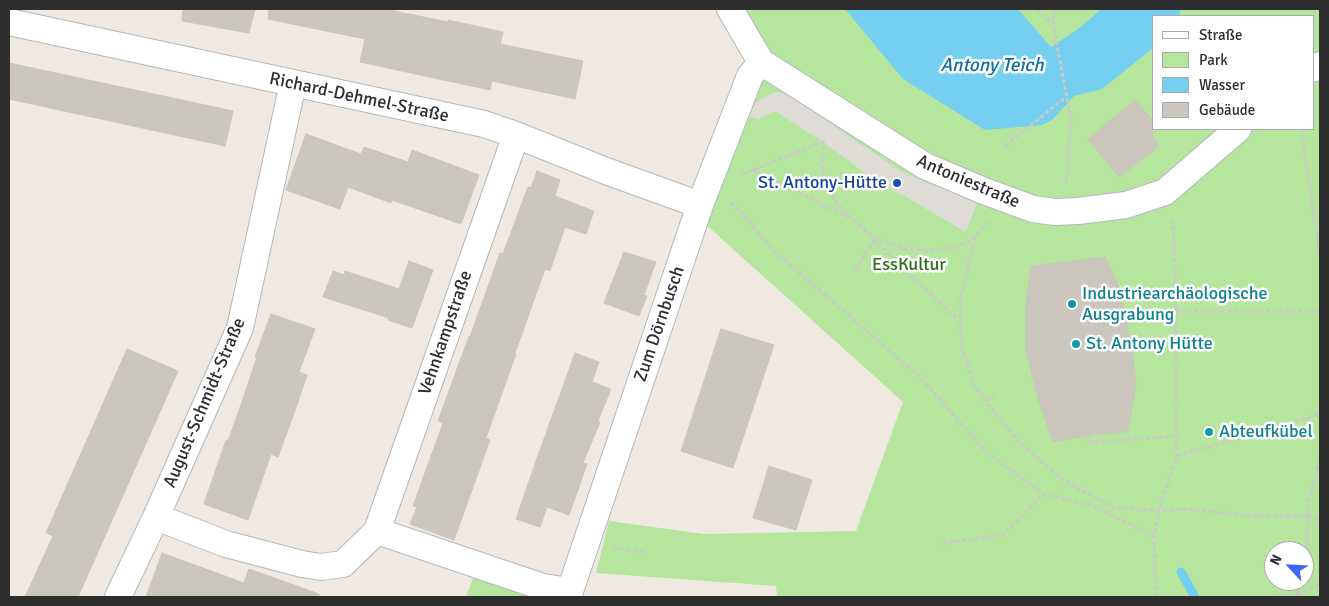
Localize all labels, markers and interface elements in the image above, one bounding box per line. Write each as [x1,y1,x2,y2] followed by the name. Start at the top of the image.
[1152,15,1314,130] legend
[1199,26,1243,44] text: Straße
[1199,51,1228,69] text: Park
[940,55,1044,77] water label: Antony Teich
[267,68,451,128] street label: Richard-Dehmel-Straße
[1199,76,1245,94] text: Wasser
[1199,101,1255,119] text: Gebäude
[913,151,1023,213] street label: Antoniestraße
[758,172,887,194] place label: St. Antony-Hütte
[891,177,903,189] marker: St. Antony-Hütte
[872,254,946,276] park label: EssKultur
[630,263,690,385] street label: Zum Dörnbusch
[415,268,477,398] street label: Vehnkampstraße
[1082,283,1268,326] place label: Industriearchäologische Ausgrabung
[1066,298,1078,310] marker: Industriearchäologische Ausgrabung
[159,315,251,491] street label: August-Schmidt-Straße
[1086,333,1213,355] place label: St. Antony Hütte
[1070,338,1082,350] marker: St. Antony Hütte
[1219,421,1313,443] place label: Abteufkübel
[1203,426,1215,438] marker: Abteufkübel
[1264,541,1314,591] north arrow
[1266,552,1286,568] text: N

